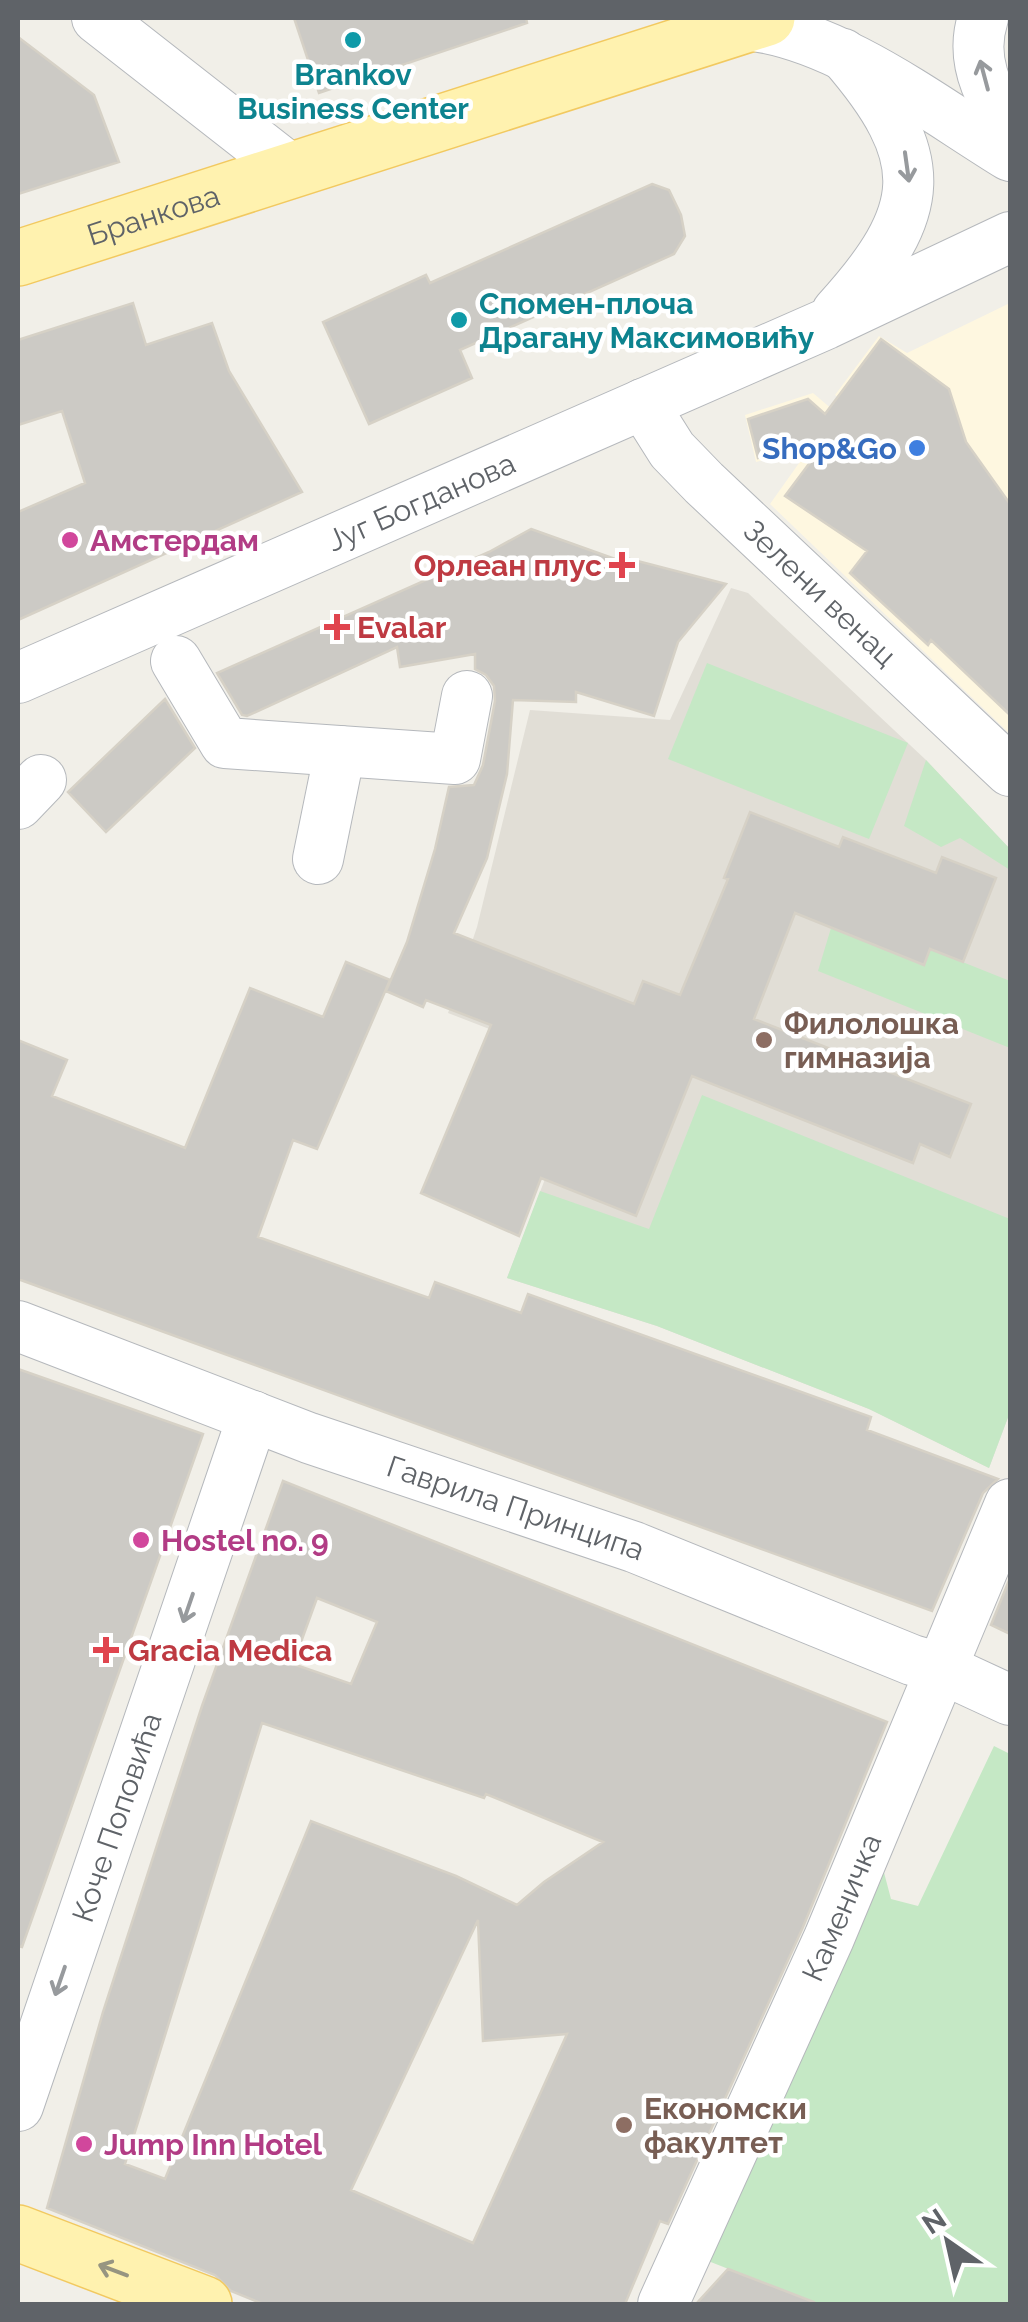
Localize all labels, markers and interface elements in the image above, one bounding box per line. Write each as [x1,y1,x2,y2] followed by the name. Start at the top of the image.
[342,29,364,51] marker: Brankov Business Center
[237,57,469,126] place label: Brankov Business Center
[973,59,992,91] one-way arrow
[898,150,917,183] one-way arrow
[83,177,224,252] street label: Бранкова
[479,286,815,355] place label: Спомен-плоча Драгану Максимовићу
[448,309,470,331] marker: Спомен-плоча Драгану Максимовићу
[762,431,897,466] place label: Shop&Go
[906,437,928,459] marker: Shop&Go
[322,445,520,558] street label: Југ Богданова
[737,512,904,673] street label: Зелени венац
[90,523,259,558] place label: Амстердам
[59,529,81,551] marker: Амстердам
[414,548,602,583] place label: Орлеан плус
[611,554,633,576] marker: Орлеан плус
[357,610,447,645] place label: Evalar
[326,616,348,638] marker: Evalar
[784,1006,959,1075] place label: Филолошка гимназија
[753,1029,775,1051] marker: Филолошка гимназија
[383,1448,650,1567] street label: Гаврила Принципа
[161,1523,329,1558] place label: Hostel no. 9
[130,1529,152,1551] marker: Hostel no. 9
[178,1591,196,1622] one-way arrow
[128,1633,332,1668] place label: Gracia Medica
[93,1637,119,1663] marker: Gracia Medica
[65,1708,168,1926] street label: Коче Поповића
[794,1828,888,1986] street label: Каменичка
[50,1965,68,1996] one-way arrow
[644,2091,807,2160] place label: Економски факултет
[613,2114,635,2136] marker: Економски факултет
[104,2127,323,2162] place label: Jump Inn Hotel
[73,2133,95,2155] marker: Jump Inn Hotel
[898,2192,998,2292] north arrow
[916,2202,952,2241] text: N
[98,2260,129,2278] one-way arrow

